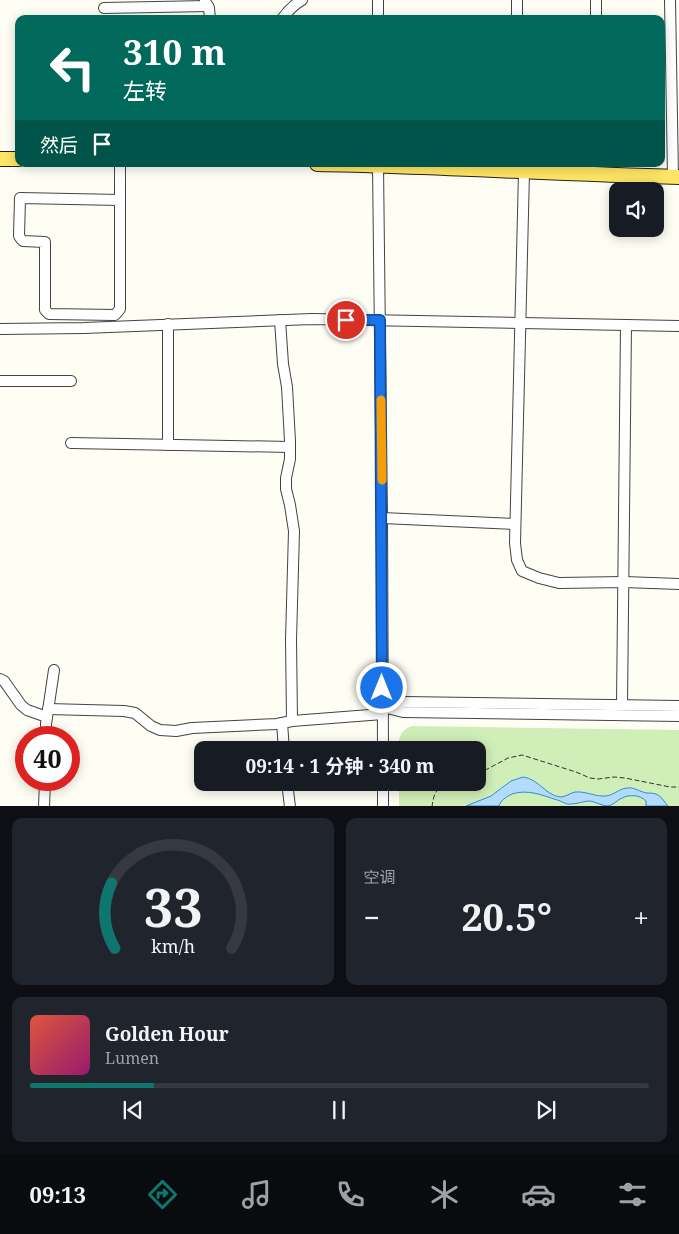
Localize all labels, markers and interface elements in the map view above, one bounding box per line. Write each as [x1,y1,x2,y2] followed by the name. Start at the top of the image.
[123,28,226,75] text: 310 m
[40,35,105,100] icon: left
[123,75,167,105] text: 左转
[88,130,116,158] icon: arrive
[40,132,78,158] text: 然后
[609,182,664,237] map controls
[609,182,664,237] button: sound
[325,299,367,341] pin
[332,306,360,334] icon: arrive
[355,661,407,713] position arrow
[15,726,80,791] speed limit sign: 40
[245,753,435,779] text: 09:14 · 1 分钟 · 340 m
[364,866,396,888] text: 空调
[143,871,202,942] text: 33
[461,890,552,942] text: 20.5°
[364,898,380,936] text: −
[633,898,649,936] text: +
[151,934,195,958] text: km/h
[105,1021,229,1047] text: Golden Hour
[105,1047,159,1069] text: Lumen
[119,1096,147,1124] icon: previous
[325,1096,353,1124] icon: pause
[532,1096,560,1124] icon: next
[145,1177,180,1212] icon: directions
[239,1177,274,1212] icon: music
[333,1177,368,1212] icon: phone
[427,1177,462,1212] icon: climate
[521,1177,556,1212] icon: car
[615,1177,650,1212] icon: filters
[29,1179,86,1209] text: 09:13

